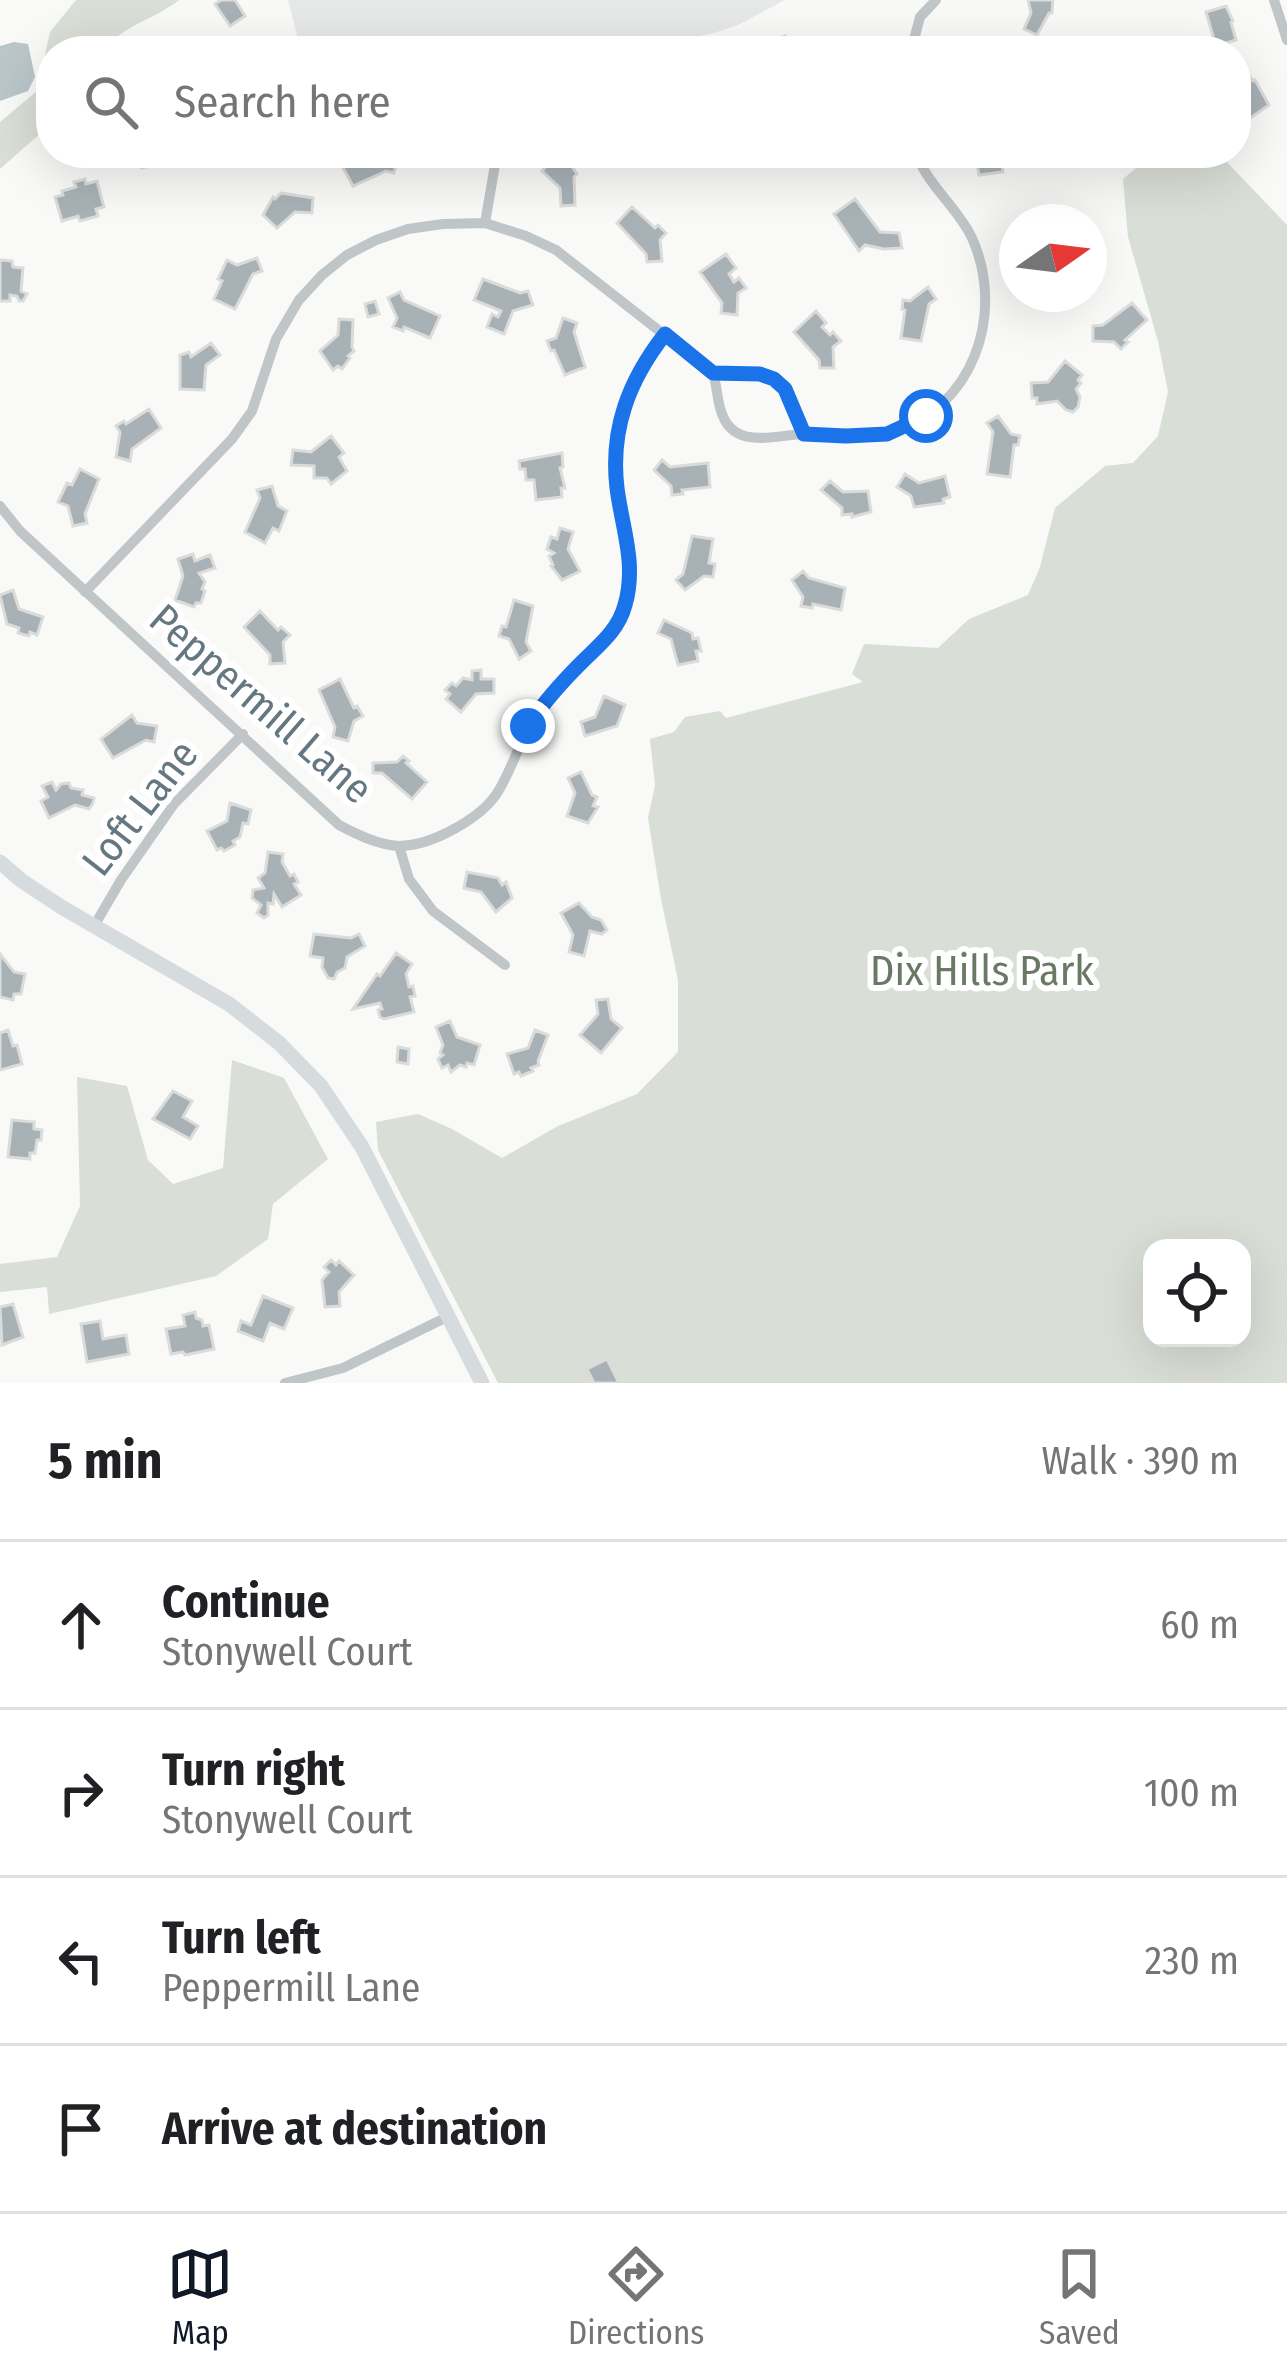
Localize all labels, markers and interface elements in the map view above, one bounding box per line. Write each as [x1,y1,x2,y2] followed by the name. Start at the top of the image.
[36,36,1251,168] search box
[78,69,144,135] icon: search
[174,75,391,129] text: Search here
[999,204,1107,312] north arrow
[899,389,953,443] route start
[140,594,382,814] street label: Peppermill Lane
[501,699,555,753] route end
[72,730,208,886] street label: Loft Lane
[870,946,1094,996] park label: Dix Hills Park
[1143,1239,1251,1347] map controls
[1143,1239,1251,1347] button: locate
[48,1430,163,1492] text: 5 min
[1042,1438,1239,1484] text: Walk · 390 m
[162,1575,330,1629] text: Continue
[48,1592,114,1658] icon: ahead
[1160,1602,1239,1648] text: 60 m
[162,1629,413,1675] text: Stonywell Court
[162,1743,345,1797] text: Turn right
[48,1760,114,1826] icon: right
[1144,1770,1239,1816] text: 100 m
[162,1797,413,1843] text: Stonywell Court
[162,1911,321,1965] text: Turn left
[48,1928,114,1994] icon: left
[1145,1938,1239,1984] text: 230 m
[162,1965,420,2011] text: Peppermill Lane
[48,2096,114,2162] icon: arrive
[162,2102,547,2156] text: Arrive at destination
[167,2241,233,2353] tab: Map
[568,2241,704,2353] tab: Directions
[1039,2241,1120,2353] tab: Saved

